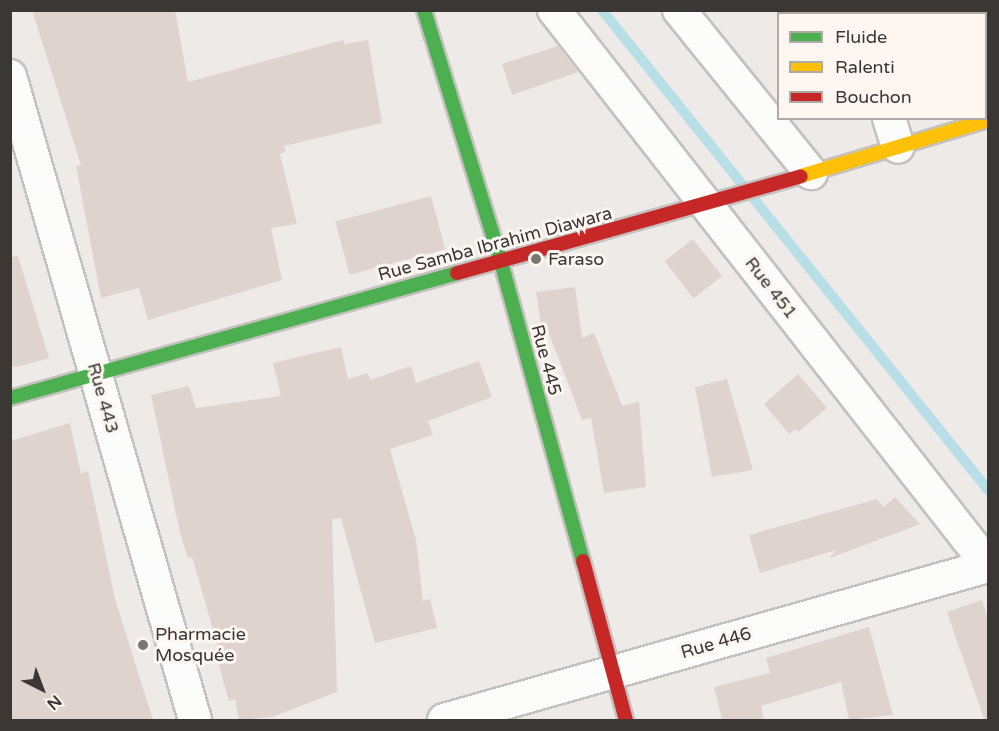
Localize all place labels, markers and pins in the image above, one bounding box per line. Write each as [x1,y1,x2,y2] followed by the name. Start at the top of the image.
[548,248,604,270] place label: Faraso
[529,252,543,266] marker: Faraso
[155,624,246,666] place label: Pharmacie Mosquée
[136,638,150,652] marker: Pharmacie Mosquée

